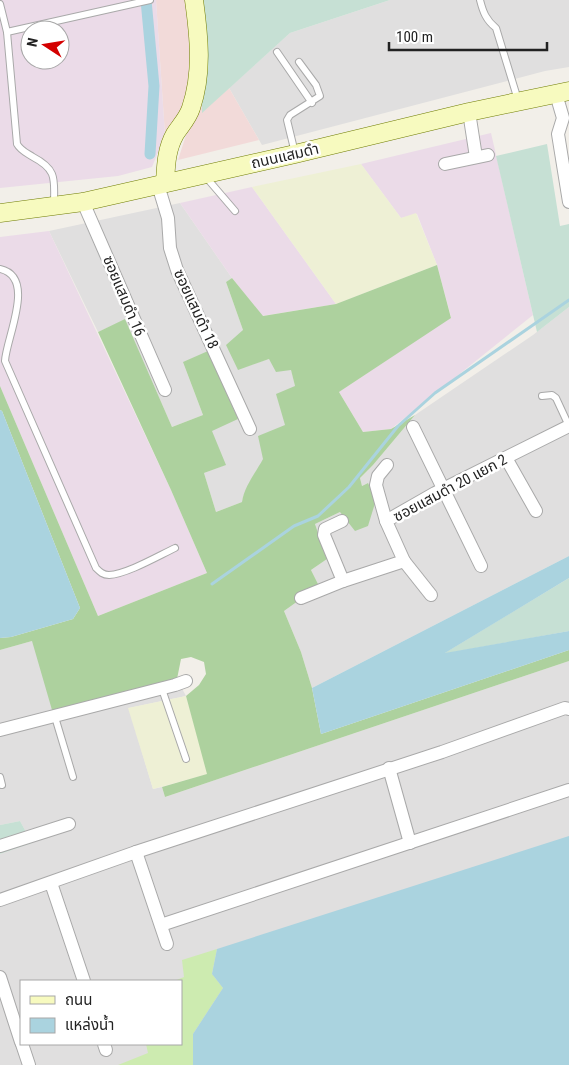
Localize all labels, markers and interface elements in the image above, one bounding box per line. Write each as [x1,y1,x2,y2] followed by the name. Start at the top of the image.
[20,20,70,70] north arrow
[389,20,546,52] scale bar
[396,28,433,46] text: 100 m
[24,36,41,48] text: N
[249,139,321,173] street label: ถนนแสมดำ
[99,253,149,339] street label: ซอยแสมดำ 16
[170,266,222,352] street label: ซอยแสมดำ 18
[390,451,510,525] street label: ซอยแสมดำ 20 แยก 2
[20,980,182,1045] legend
[65,991,92,1009] text: ถนน
[65,1014,114,1034] text: แหล่งน้ำ

